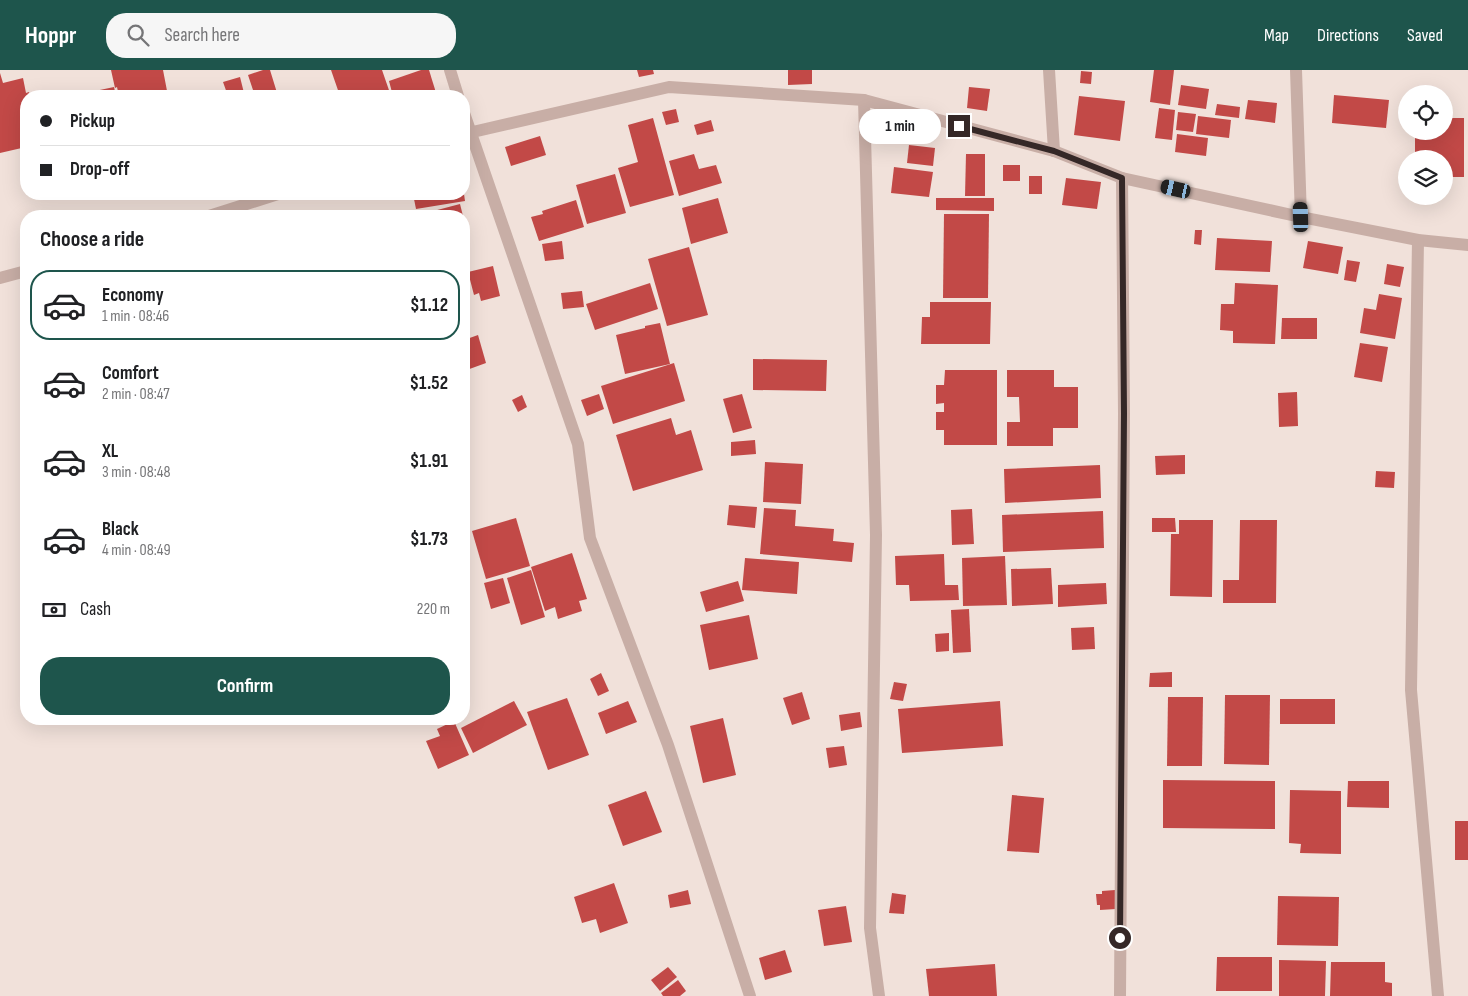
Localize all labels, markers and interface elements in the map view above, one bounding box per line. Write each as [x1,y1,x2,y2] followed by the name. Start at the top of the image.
[106,13,456,58] search box
[25,21,76,50] text: Hoppr
[124,21,152,49] icon: search
[164,24,240,47] text: Search here
[1264,25,1289,46] text: Map
[1317,25,1379,46] text: Directions
[1407,25,1443,46] text: Saved
[1398,85,1453,205] map controls
[1398,85,1453,140] button: locate
[859,108,942,144] callout: 1 min
[70,110,115,133] text: Pickup
[948,115,970,137] route end
[885,117,915,136] text: 1 min
[1398,150,1453,205] button: layers
[70,158,130,181] text: Drop-off
[1159,178,1192,200] car
[1292,202,1309,232] car
[40,226,144,253] text: Choose a ride
[42,283,87,328] icon: car
[102,284,164,307] text: Economy
[410,294,448,317] text: $1.12
[102,307,169,326] text: 1 min · 08:46
[42,361,87,406] icon: car
[102,362,159,385] text: Comfort
[409,372,448,395] text: $1.52
[102,385,170,404] text: 2 min · 08:47
[42,439,87,484] icon: car
[102,440,118,463] text: XL
[410,450,448,473] text: $1.91
[102,463,171,482] text: 3 min · 08:48
[42,517,87,562] icon: car
[102,518,139,541] text: Black
[410,528,448,551] text: $1.73
[102,541,171,560] text: 4 min · 08:49
[40,596,68,624] icon: cash
[80,598,111,621] text: Cash
[417,600,450,619] text: 220 m
[40,657,450,715] button: Confirm
[1109,927,1131,949] route start

